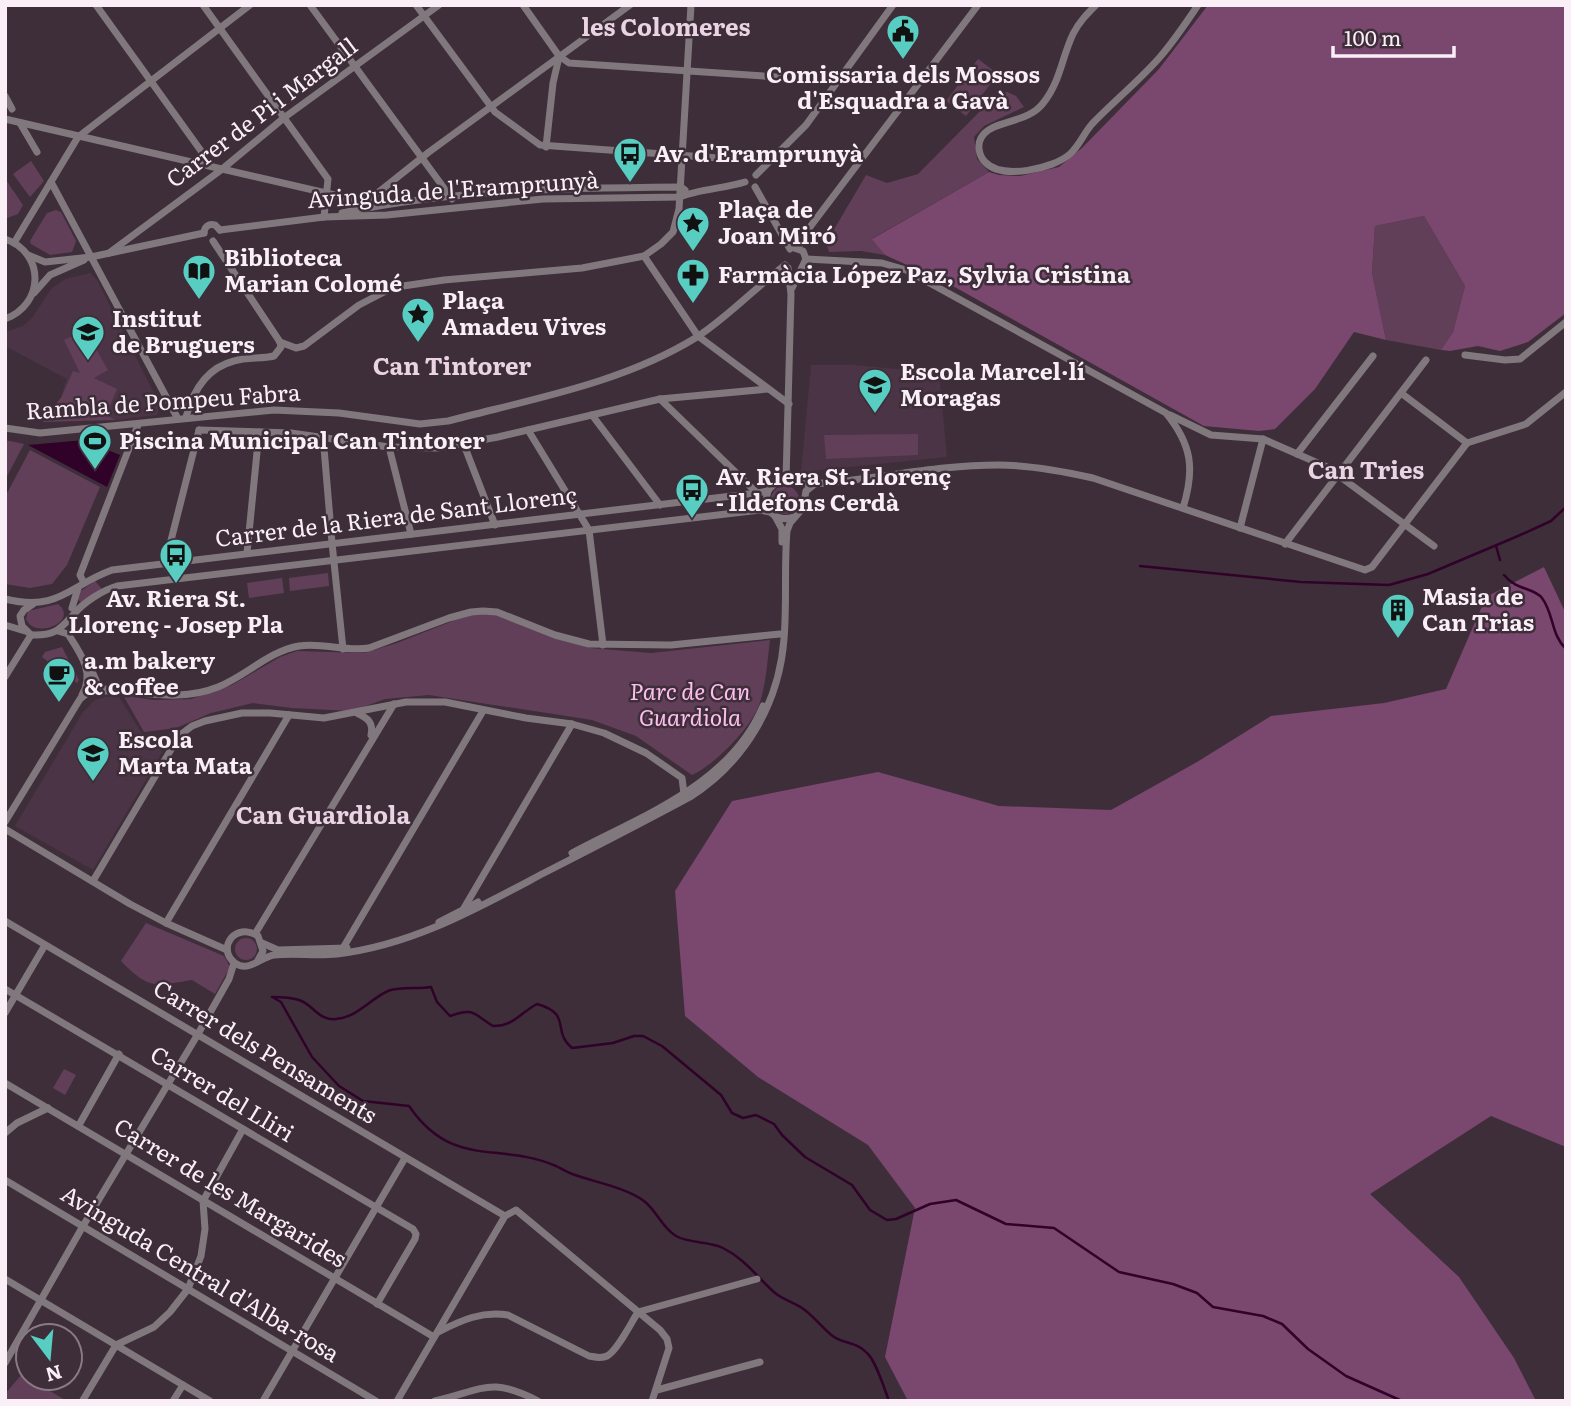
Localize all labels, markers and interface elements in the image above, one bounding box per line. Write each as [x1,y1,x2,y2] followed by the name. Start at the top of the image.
[582,8,750,43] district label: les Colomeres
[884,12,922,61] public building icon: Comissaria dels Mossos d'Esquadra a Gavà
[1333,14,1454,58] scale bar
[1344,21,1401,52] text: 100 m
[158,28,364,195] street label: Carrer de Pi i Margall
[766,56,1040,116] place label: Comissaria dels Mossos d'Esquadra a Gavà
[611,135,649,184] bus stop icon: Av. d'Eramprunyà
[654,135,864,169] place label: Av. d'Eramprunyà
[306,161,600,215] street label: Avinguda de l'Eramprunyà
[718,191,836,251] place label: Plaça de Joan Miró
[674,204,712,253] place icon: Plaça de Joan Miró
[224,239,402,299] place label: Biblioteca Marian Colomé
[180,252,218,301] library icon: Biblioteca Marian Colomé
[674,256,712,305] pharmacy icon: Farmàcia López Paz, Sylvia Cristina
[718,256,1131,290] place label: Farmàcia López Paz, Sylvia Cristina
[442,282,606,342] place label: Plaça Amadeu Vives
[399,295,437,344] place icon: Plaça Amadeu Vives
[112,300,255,360] place label: Institut de Bruguers
[69,313,107,362] school or university icon: Institut de Bruguers
[373,347,531,382] district label: Can Tintorer
[900,353,1085,413] place label: Escola Marcel·lí Moragas
[856,366,894,415] school or university icon: Escola Marcel·lí Moragas
[24,373,302,427] street label: Rambla de Pompeu Fabra
[76,422,114,471] sports icon: Piscina Municipal Can Tintorer
[119,422,485,456] place label: Piscina Municipal Can Tintorer
[1308,451,1424,486] district label: Can Tries
[716,458,951,518] place label: Av. Riera St. Llorenç - Ildefons Cerdà
[673,471,711,520] bus stop icon: Av. Riera St. Llorenç - Ildefons Cerdà
[213,476,579,554] street label: Carrer de la Riera de Sant Llorenç
[157,536,195,585] bus stop icon: Av. Riera St. Llorenç - Josep Pla
[1422,578,1534,638] place label: Masia de Can Trias
[69,580,284,640] place label: Av. Riera St. Llorenç - Josep Pla
[1379,591,1417,640] building icon: Masia de Can Trias
[84,642,215,702] place label: a.m bakery & coffee
[40,655,78,704] cafe icon: a.m bakery & coffee
[629,673,751,733] park label: Parc de Can Guardiola
[118,721,253,781] place label: Escola Marta Mata
[74,734,112,783] school or university icon: Escola Marta Mata
[236,796,410,831] district label: Can Guardiola
[148,970,384,1131] street label: Carrer dels Pensaments
[145,1036,302,1149] street label: Carrer del Lliri
[108,1108,354,1274] street label: Carrer de les Margarides
[55,1175,347,1369] street label: Avinguda Central d'Alba-rosa
[14,1322,84,1392] north arrow
[42,1359,65,1390] text: N

